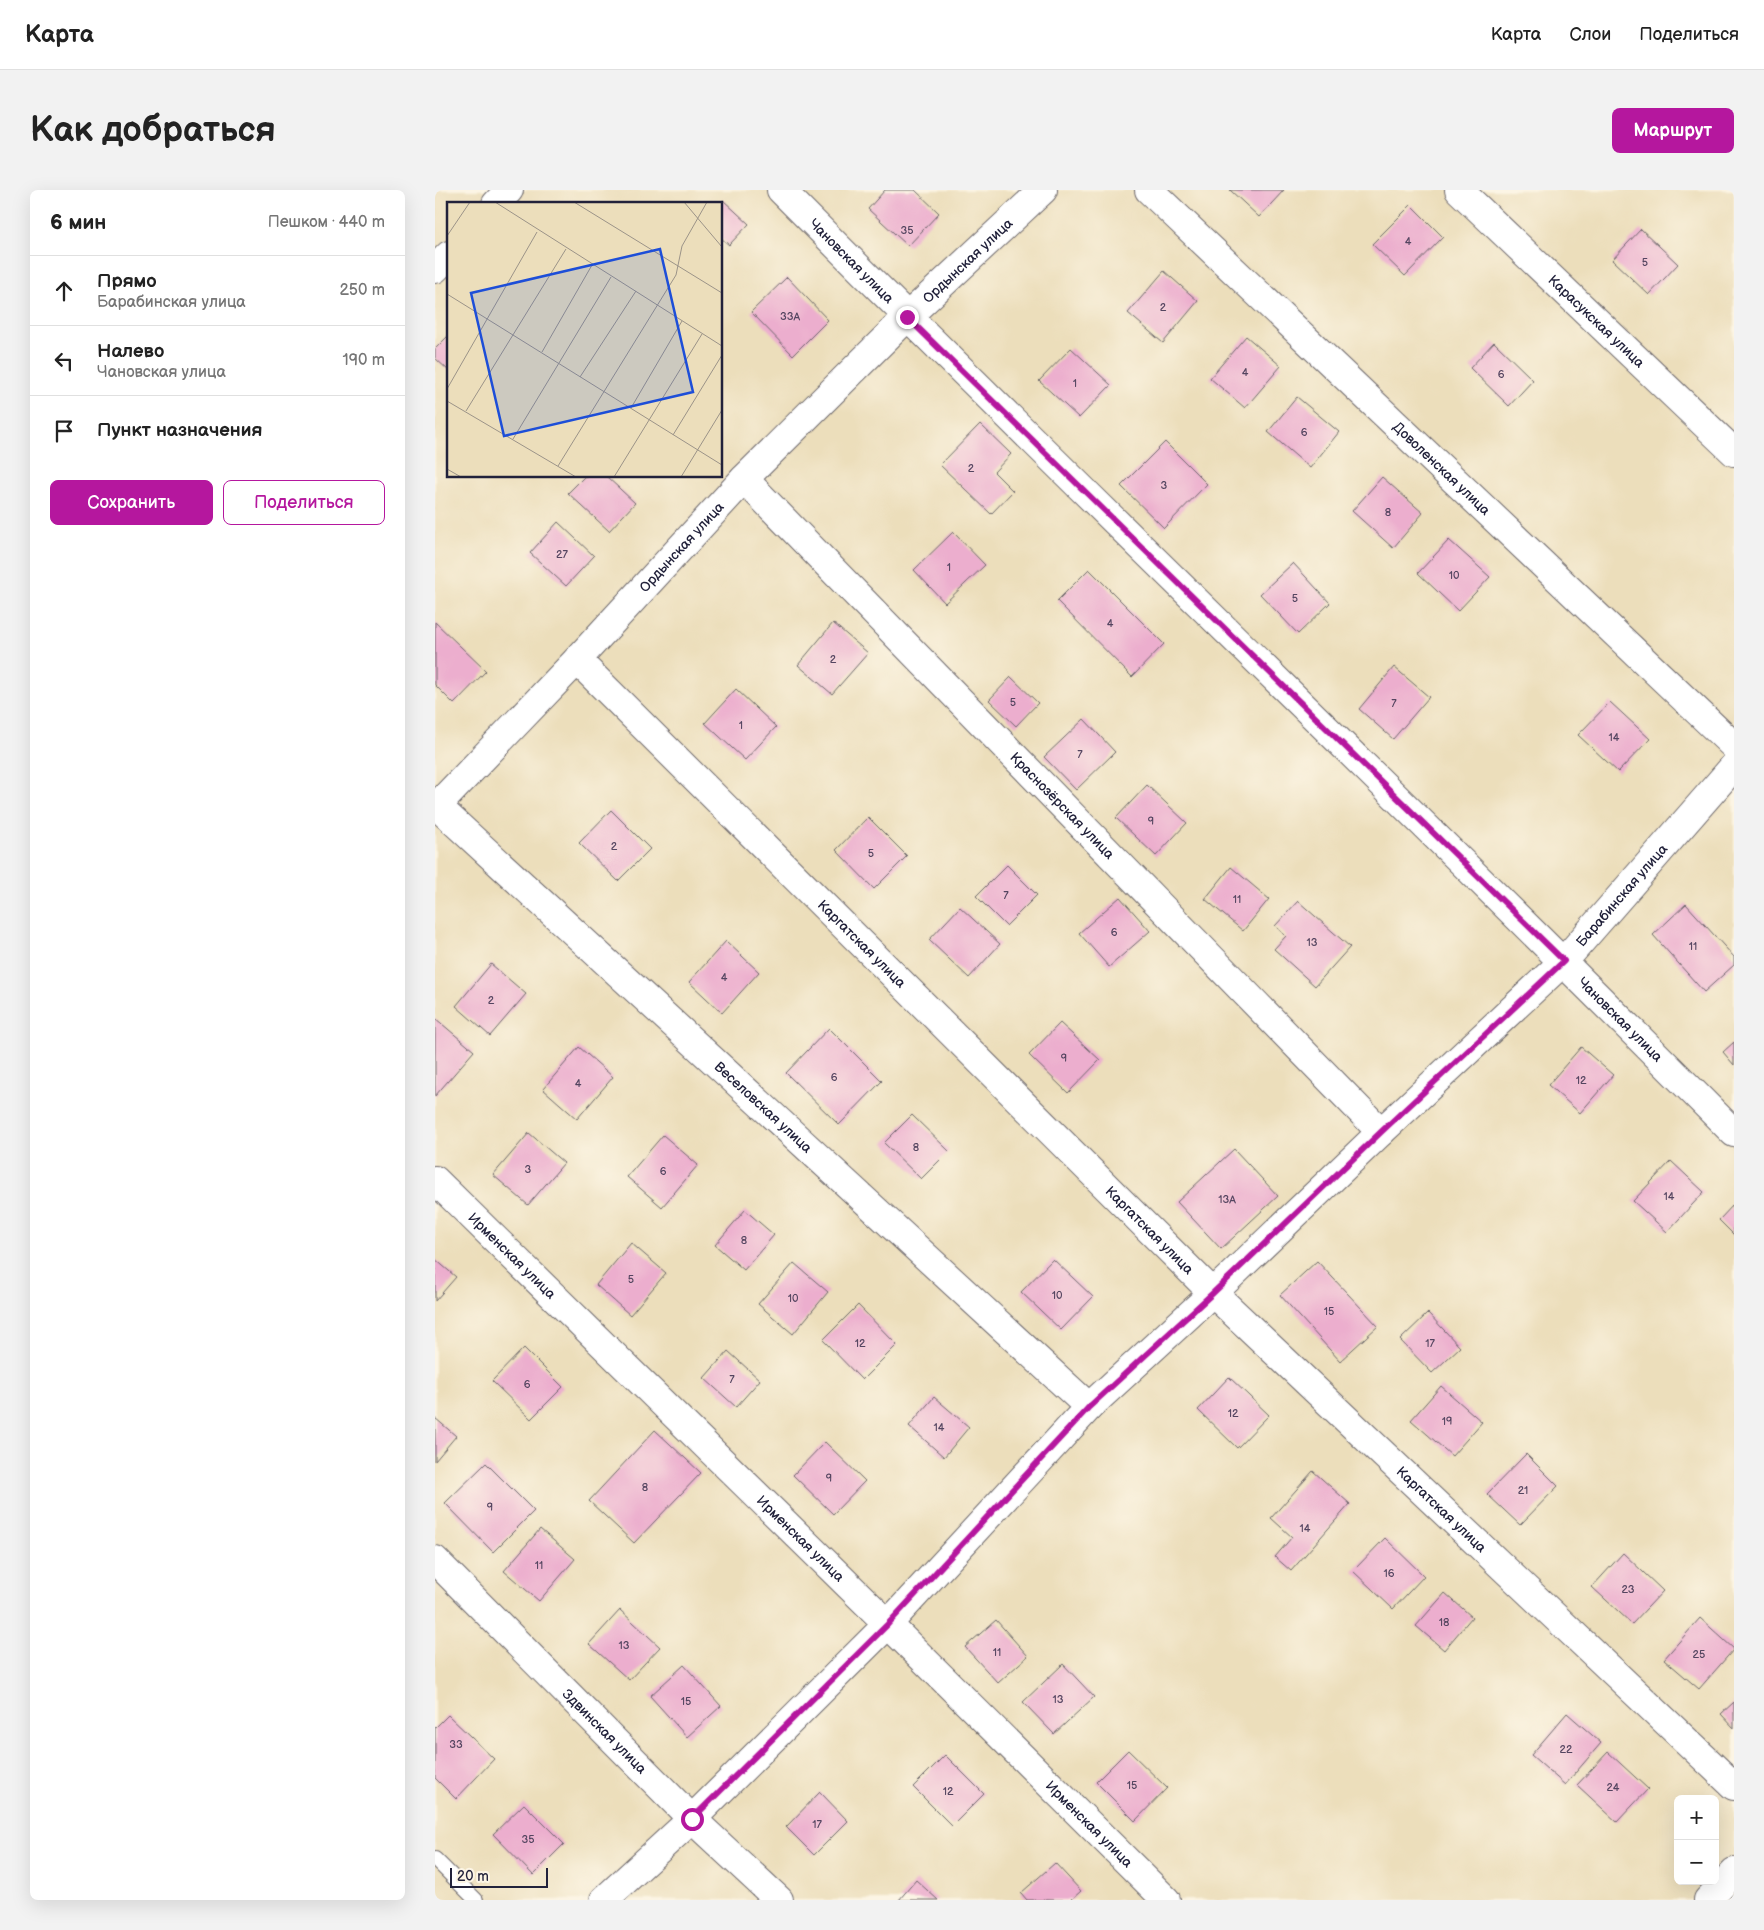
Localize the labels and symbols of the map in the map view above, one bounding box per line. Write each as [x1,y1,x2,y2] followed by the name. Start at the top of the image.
[447,202,723,478] inset map
[919,214,1017,307] street label: Ордынская улица
[805,215,898,308] street label: Чановская улица
[900,224,914,237] house number: 35
[1405,235,1412,248] house number: 4
[1642,256,1648,269] house number: 5
[1544,272,1648,372] street label: Карасукская улица
[1160,301,1167,314] house number: 2
[896,306,919,329] route end
[780,310,800,323] house number: 33А
[1242,366,1249,379] house number: 4
[1498,368,1505,381] house number: 6
[1073,377,1077,390] house number: 1
[1389,418,1494,519] street label: Доволенская улица
[1301,426,1308,439] house number: 6
[968,462,975,475] house number: 2
[1161,479,1168,492] house number: 3
[636,498,728,596] street label: Ордынская улица
[1385,506,1391,519] house number: 8
[556,548,569,561] house number: 27
[947,561,951,574] house number: 1
[1449,569,1460,582] house number: 10
[1292,592,1298,605] house number: 5
[1107,617,1114,630] house number: 4
[830,653,837,666] house number: 2
[1010,696,1016,709] house number: 5
[1391,697,1397,710] house number: 7
[739,719,743,732] house number: 1
[1609,731,1620,744] house number: 14
[1077,748,1083,761] house number: 7
[1006,749,1118,863] street label: Краснозёрская улица
[1148,815,1154,828] house number: 9
[611,840,618,853] house number: 2
[1573,840,1672,950] street label: Барабинская улица
[868,847,874,860] house number: 5
[1003,889,1009,902] house number: 7
[1233,893,1241,906] house number: 11
[814,896,910,992] street label: Каргатская улица
[1111,926,1118,939] house number: 6
[1306,936,1318,949] house number: 13
[1689,940,1697,953] house number: 11
[721,971,728,984] house number: 4
[1574,974,1667,1066] street label: Чановская улица
[488,994,495,1007] house number: 2
[1061,1052,1067,1065] house number: 9
[711,1058,816,1157] street label: Веселовская улица
[831,1071,838,1084] house number: 6
[1576,1074,1587,1087] house number: 12
[575,1077,582,1090] house number: 4
[913,1141,919,1154] house number: 8
[525,1163,532,1176] house number: 3
[660,1165,667,1178] house number: 6
[1102,1183,1198,1278] street label: Каргатская улица
[1664,1190,1675,1203] house number: 14
[1218,1193,1236,1206] house number: 13А
[464,1209,560,1303] street label: Ирменская улица
[741,1234,747,1247] house number: 8
[628,1273,634,1286] house number: 5
[1052,1289,1063,1302] house number: 10
[788,1292,799,1305] house number: 10
[1324,1305,1334,1318] house number: 15
[855,1337,866,1350] house number: 12
[1425,1337,1435,1350] house number: 17
[729,1373,735,1386] house number: 7
[524,1378,531,1391] house number: 6
[1228,1407,1239,1420] house number: 12
[1442,1415,1452,1428] house number: 19
[934,1421,945,1434] house number: 14
[1393,1463,1490,1557] street label: Каргатская улица
[826,1472,832,1485] house number: 9
[642,1481,648,1494] house number: 8
[1518,1484,1528,1497] house number: 21
[753,1492,848,1586] street label: Ирменская улица
[487,1501,493,1514] house number: 9
[1300,1522,1311,1535] house number: 14
[535,1559,543,1572] house number: 11
[1384,1567,1395,1580] house number: 16
[1621,1583,1635,1596] house number: 23
[1439,1616,1449,1629] house number: 18
[618,1639,630,1652] house number: 13
[993,1646,1001,1659] house number: 11
[1693,1648,1705,1661] house number: 25
[559,1686,651,1778] street label: Здвинская улица
[1052,1693,1064,1706] house number: 13
[681,1695,691,1708] house number: 15
[449,1738,463,1751] house number: 33
[1560,1743,1573,1756] house number: 22
[1042,1777,1137,1872] street label: Ирменская улица
[1127,1779,1137,1792] house number: 15
[1606,1781,1620,1794] house number: 24
[943,1785,954,1798] house number: 12
[681,1808,704,1831] route start
[812,1818,822,1831] house number: 17
[521,1833,535,1846] house number: 35
[450,1865,547,1888] scale bar

